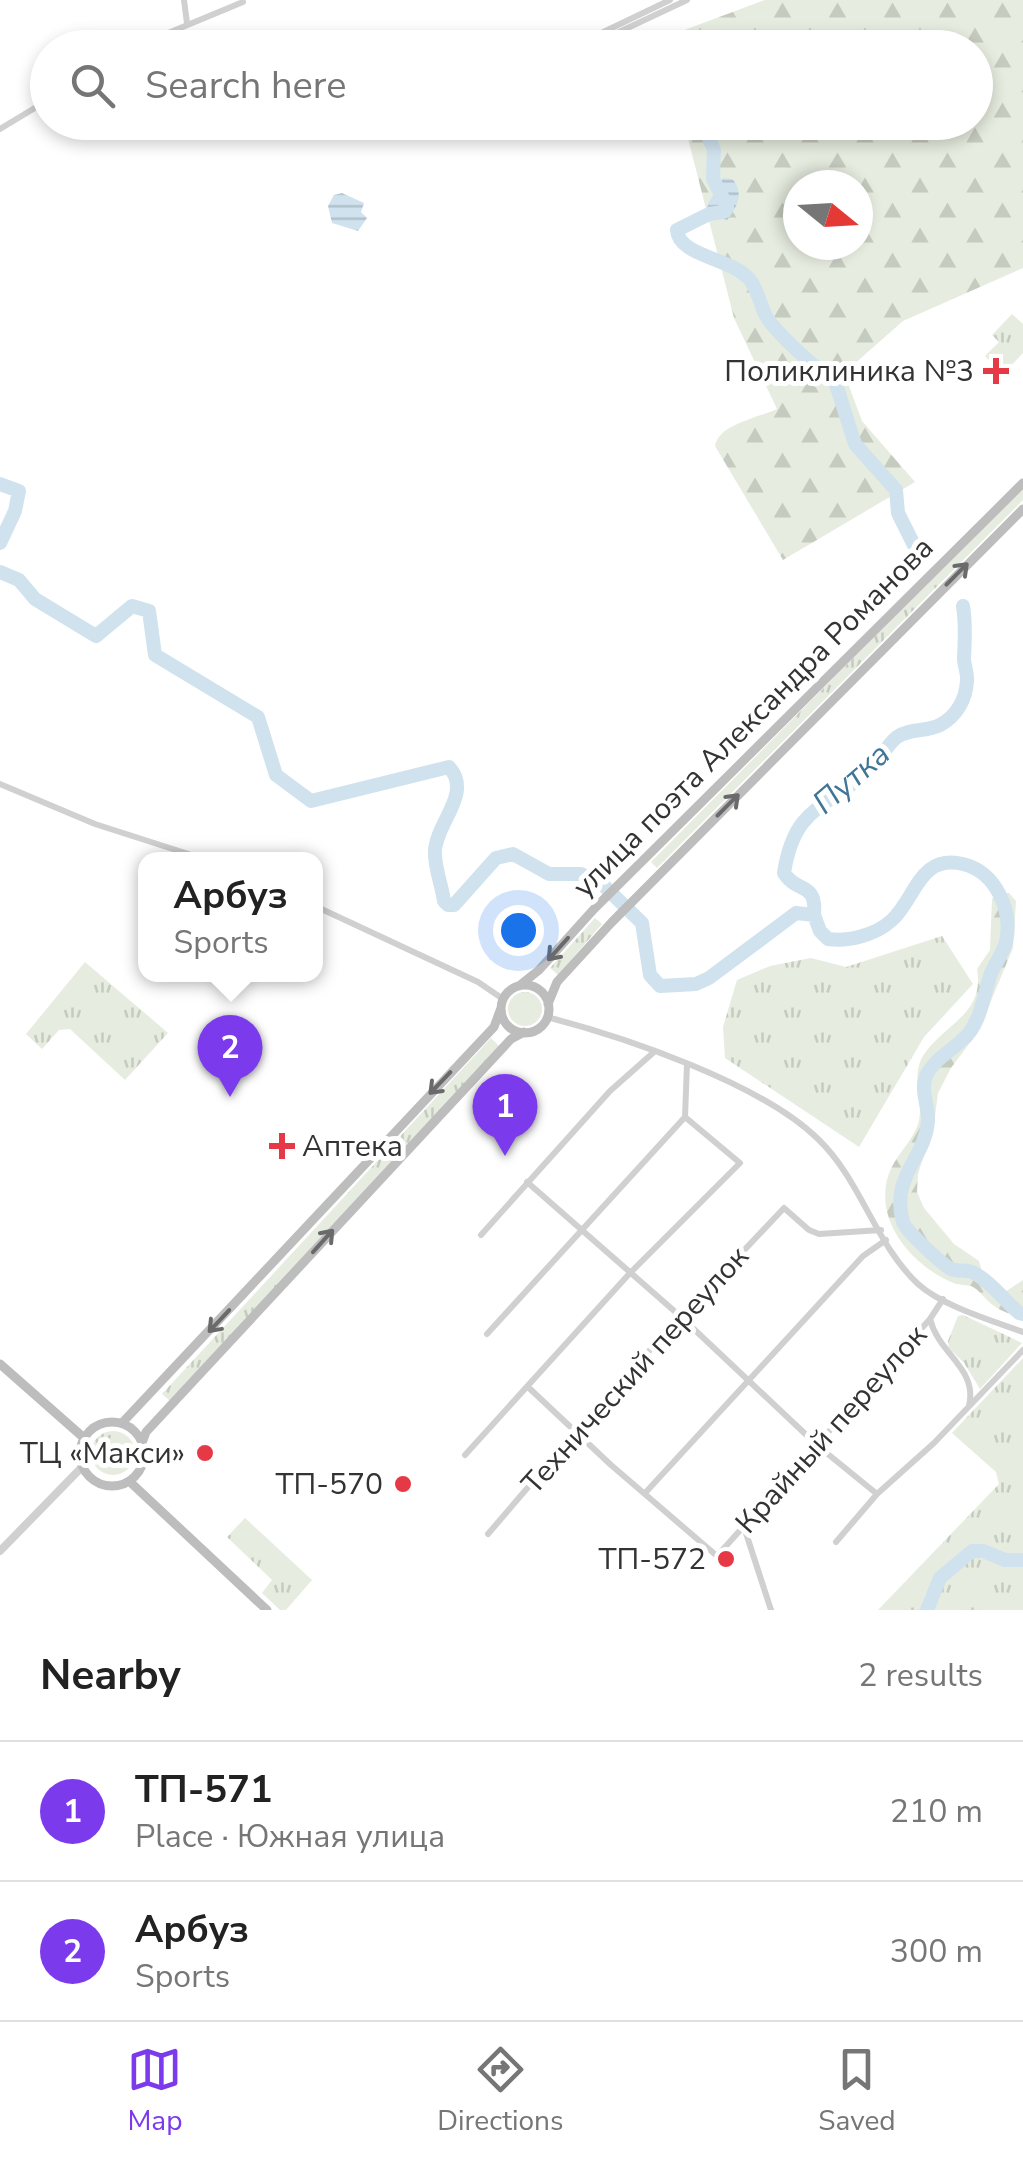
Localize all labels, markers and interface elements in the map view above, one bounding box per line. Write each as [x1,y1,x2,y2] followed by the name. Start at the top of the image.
[30,30,993,140] search box
[65,58,120,113] icon: search
[145,60,346,111] text: Search here
[783,170,873,260] north arrow
[724,351,974,392] place label: Поликлиника №3
[983,358,1009,384] marker: Поликлиника №3
[564,528,943,907] street label: улица поэта Александра Романова
[945,563,969,587] one-way arrow
[804,733,899,824] water label: Путка
[715,793,739,817] one-way arrow
[138,852,323,982] popup
[174,870,287,921] text: Арбуз
[493,905,544,956] your location
[174,921,269,964] text: Sports
[547,936,570,961] one-way arrow
[198,1014,262,1097] pin: 2
[429,1070,452,1095] one-way arrow
[472,1074,538,1156] pin: 1
[302,1126,403,1167] place label: Аптека
[271,1135,293,1157] marker: Аптека
[311,1229,334,1254] one-way arrow
[513,1237,758,1503] street label: Технический переулок
[208,1308,231,1333] one-way arrow
[727,1316,936,1543] street label: Крайный переулок
[20,1433,185,1474] place label: ТЦ «Макси»
[194,1442,216,1464] marker: ТЦ «Макси»
[276,1464,383,1505] place label: ТП-570
[392,1473,414,1495] marker: ТП-570
[599,1539,706,1580] place label: ТП-572
[715,1548,737,1570] marker: ТП-572
[40,1647,181,1704] text: Nearby
[858,1654,983,1697] text: 2 results
[135,1764,273,1815] text: ТП-571
[63,1790,82,1833] text: 1
[890,1790,983,1833] text: 210 m
[135,1815,445,1858] text: Place · Южная улица
[135,1904,249,1955] text: Арбуз
[63,1930,82,1973] text: 2
[890,1930,983,1973] text: 300 m
[135,1955,230,1998] text: Sports
[127,2042,182,2140] tab: Map
[437,2042,563,2140] tab: Directions
[818,2042,896,2140] tab: Saved

